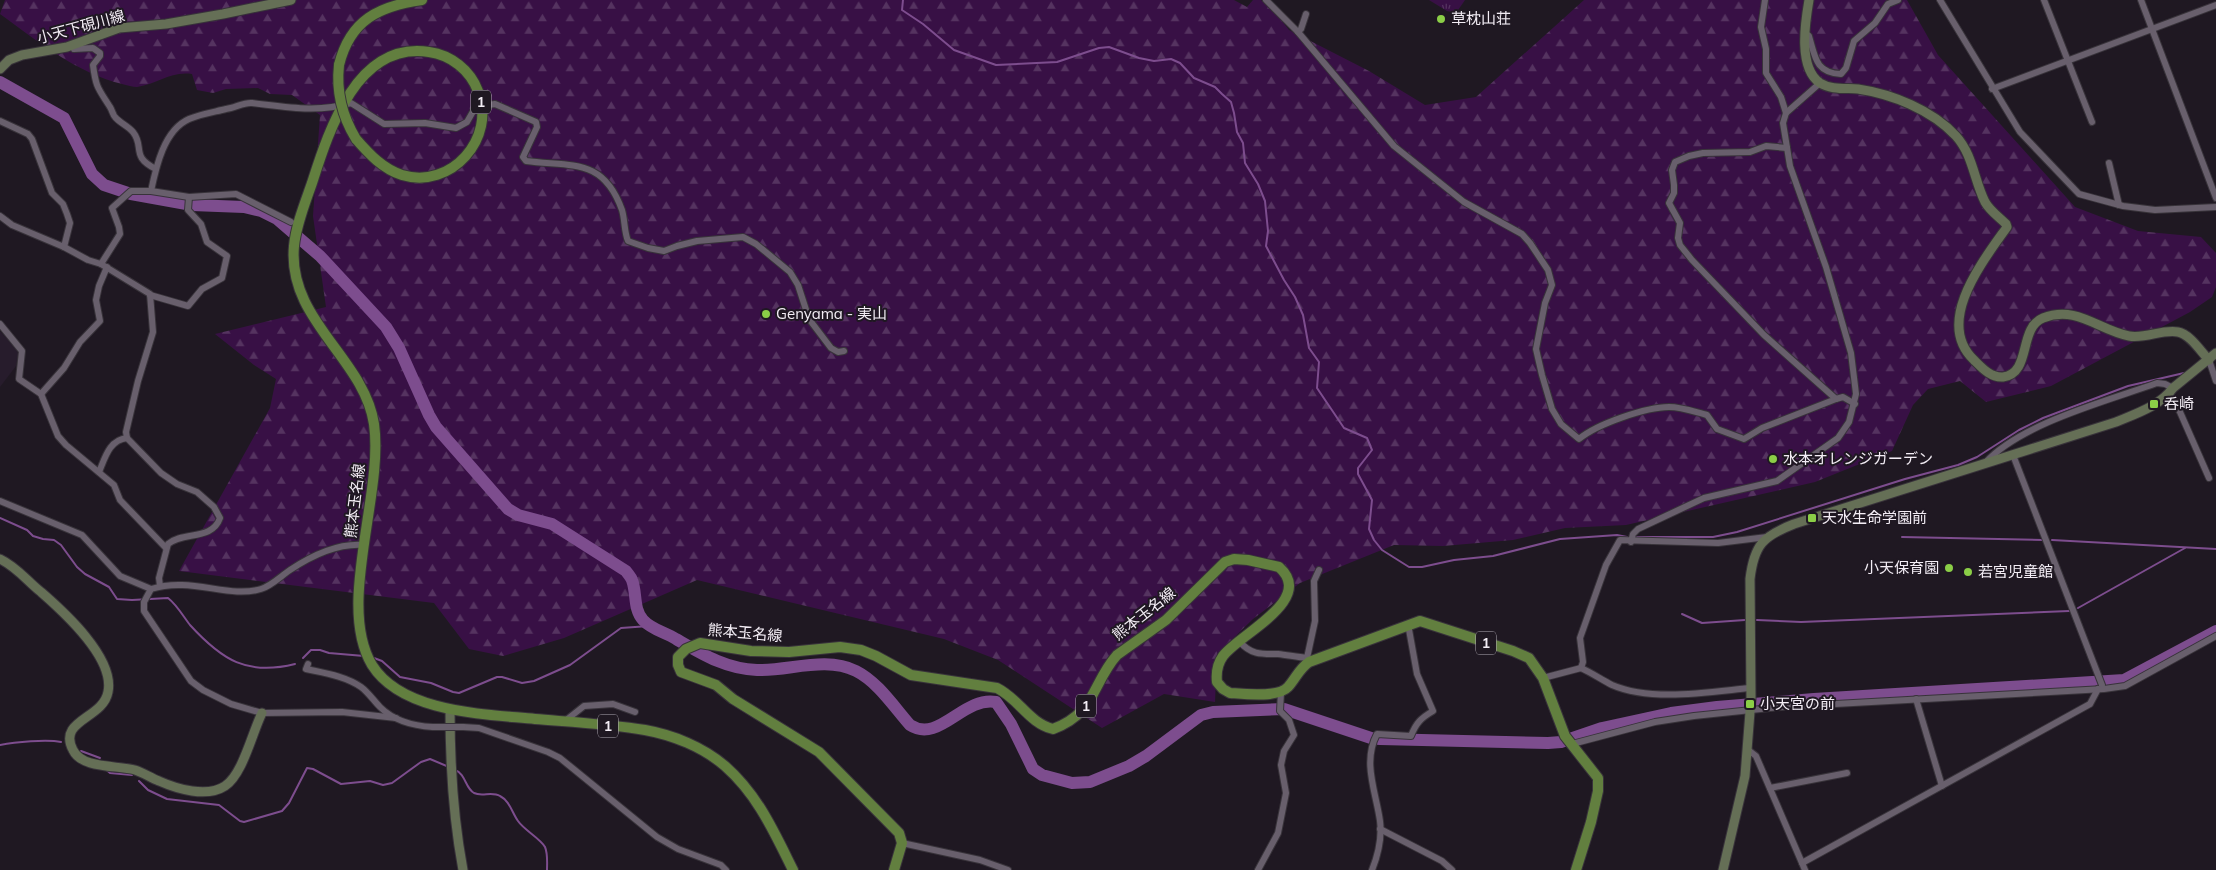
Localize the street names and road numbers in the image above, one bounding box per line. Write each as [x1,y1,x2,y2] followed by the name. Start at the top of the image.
[35,6,127,47] street label: 小天下硯川線
[471,90,491,114] road number: 1
[341,463,369,539] street label: 熊本玉名線
[1108,583,1179,644] street label: 熊本玉名線
[707,620,783,645] street label: 熊本玉名線
[1476,632,1496,654] road number: 1
[1076,694,1096,718] road number: 1
[598,714,618,738] road number: 1

